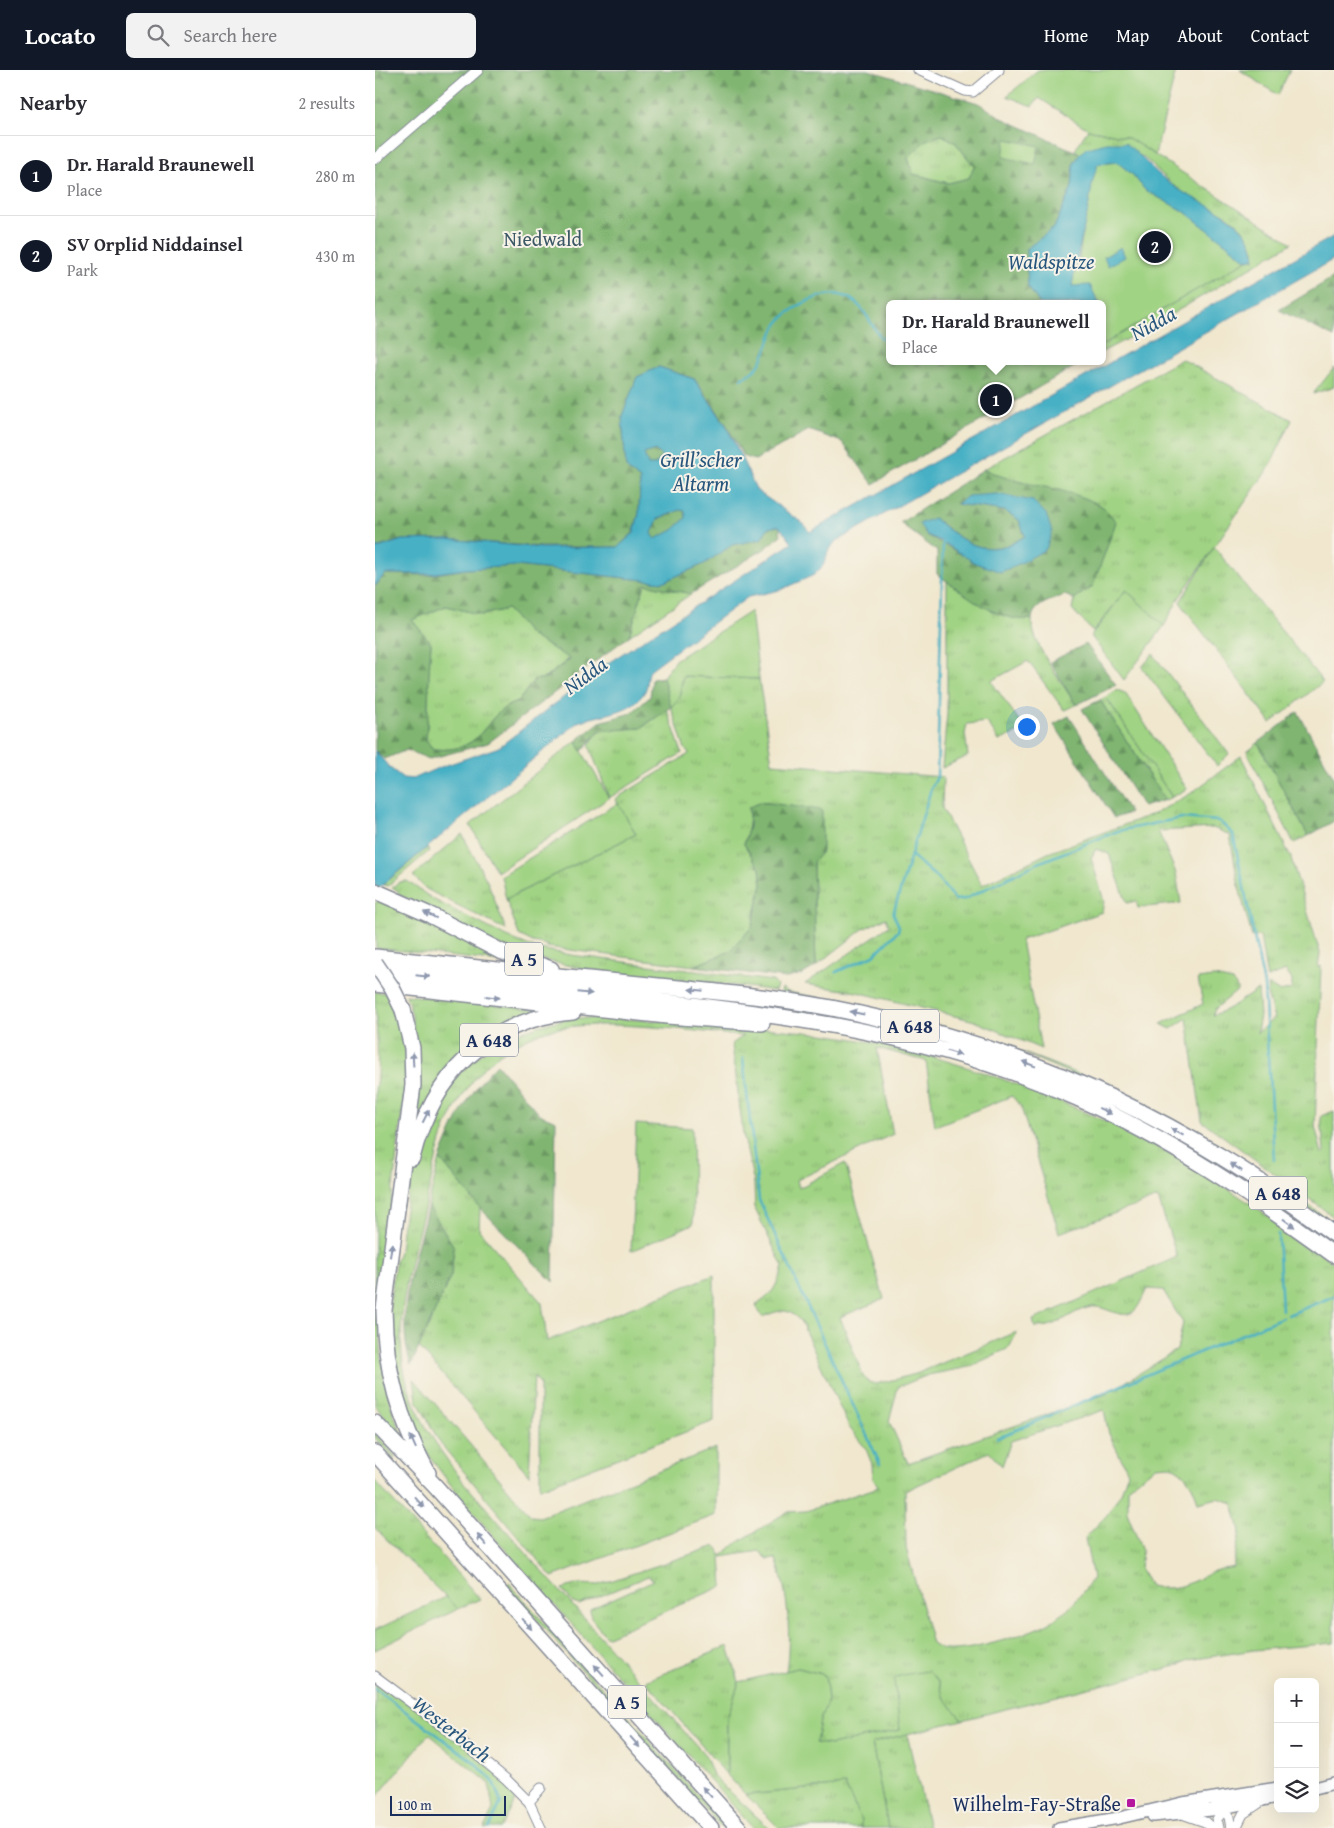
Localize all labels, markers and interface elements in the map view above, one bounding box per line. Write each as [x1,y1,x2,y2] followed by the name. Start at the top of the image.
[126,13,476,58] search box
[25,18,96,53] text: Locato
[144,21,172,49] icon: search
[184,21,277,49] text: Search here
[1044,22,1088,49] text: Home
[1116,22,1149,49] text: Map
[1177,22,1223,49] text: About
[1251,22,1309,49] text: Contact
[20,87,87,118] text: Nearby
[298,91,355,115] text: 2 results
[67,150,254,178] text: Dr. Harald Braunewell
[32,164,40,188] text: 1
[315,164,355,188] text: 280 m
[67,178,102,202] text: Place
[504,224,583,253] park label: Niedwald
[1139,228,1171,266] pin: 2
[67,230,243,258] text: SV Orplid Niddainsel
[32,244,40,268] text: 2
[315,244,355,268] text: 430 m
[1008,246,1094,277] water label: Waldspitze
[67,258,98,282] text: Park
[1124,298,1182,349] water label: Nidda
[886,300,1106,365] popup
[902,307,1090,335] text: Dr. Harald Braunewell
[902,335,938,359] text: Place
[980,381,1012,419] pin: 1
[660,444,743,499] water label: Grill’scher Altarm
[556,648,614,702] water label: Nidda
[1014,714,1040,740] your location
[423,911,437,919] one-way arrow
[505,942,543,976] road number: A 5
[416,972,432,980] one-way arrow
[688,986,704,994] one-way arrow
[577,989,593,997] one-way arrow
[485,993,501,1001] one-way arrow
[849,1009,865,1017] one-way arrow
[881,1009,939,1042] road number: A 648
[460,1024,518,1056] road number: A 648
[947,1050,962,1058] one-way arrow
[408,1051,416,1067] one-way arrow
[1022,1060,1037,1067] one-way arrow
[1098,1107,1113,1116] one-way arrow
[422,1109,430,1123] one-way arrow
[1170,1128,1184,1136] one-way arrow
[1230,1162,1243,1171] one-way arrow
[1249,1176,1307,1210] road number: A 648
[1282,1218,1296,1228] one-way arrow
[388,1241,396,1257] one-way arrow
[409,1435,417,1449] one-way arrow
[413,1496,425,1508] one-way arrow
[477,1534,488,1547] one-way arrow
[521,1618,532,1630] one-way arrow
[593,1665,605,1677] one-way arrow
[1274,1678,1319,1813] map controls
[1274,1678,1319,1723] button: +
[608,1685,646,1718] road number: A 5
[406,1688,499,1770] water label: Westerbach
[1274,1723,1319,1768] button: −
[629,1736,641,1748] one-way arrow
[1274,1768,1319,1813] button: layers
[701,1786,713,1798] one-way arrow
[953,1789,1121,1818] place label: Wilhelm-Fay-Straße
[390,1793,506,1816] scale bar
[397,1795,432,1815] text: 100 m
[1125,1797,1137,1809] marker: Wilhelm-Fay-Straße

